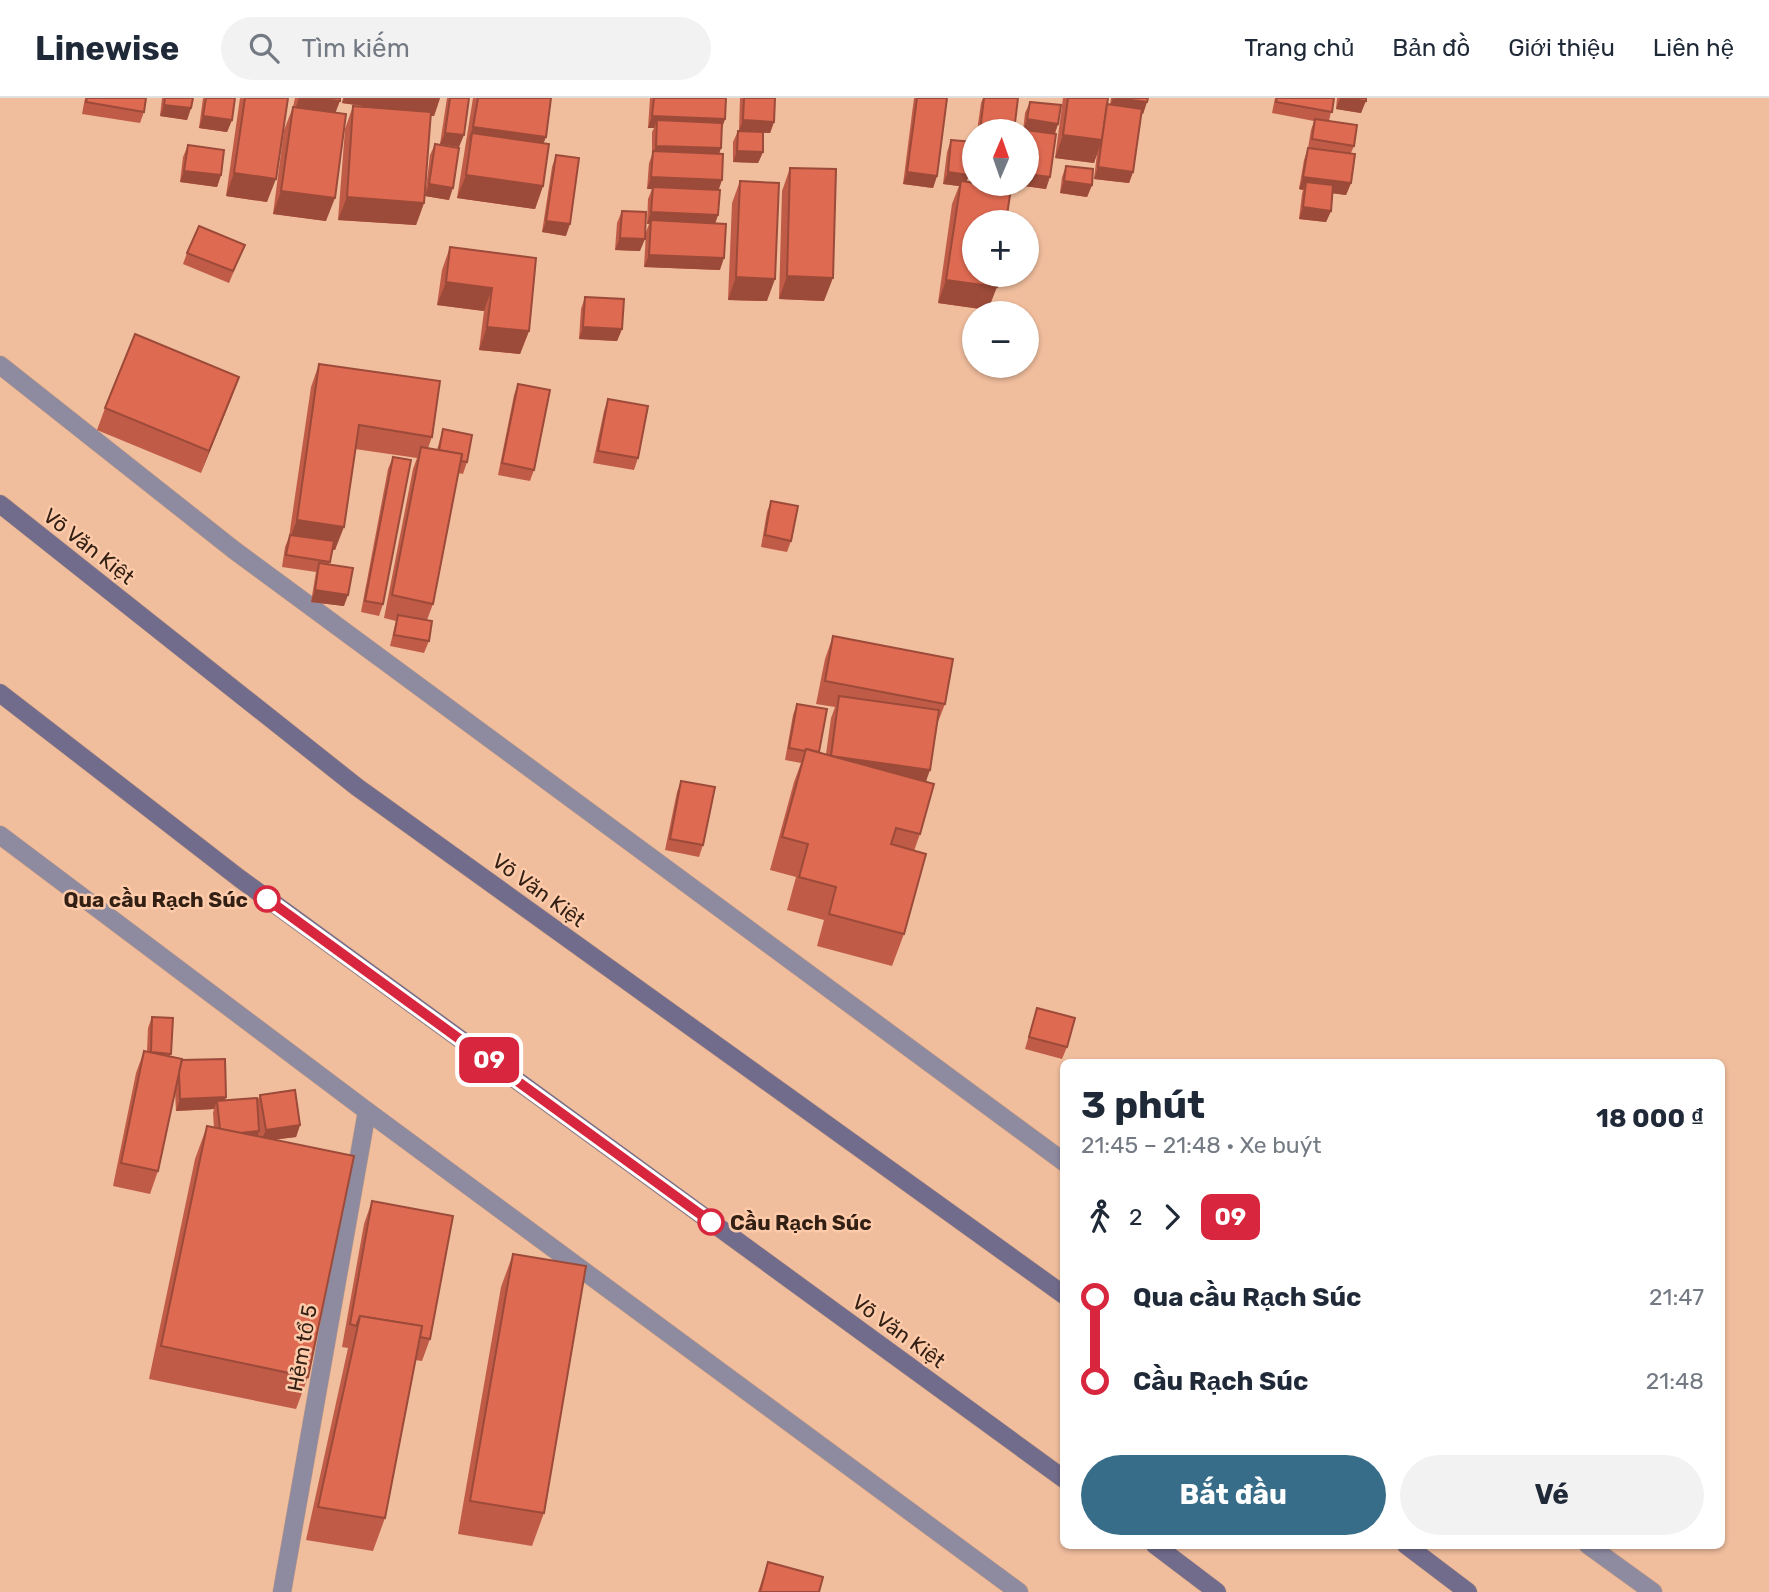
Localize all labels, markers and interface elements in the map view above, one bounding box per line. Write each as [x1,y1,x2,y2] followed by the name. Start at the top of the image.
[221,17,711,80] search box
[35,29,179,68] text: Linewise
[245,29,283,67] icon: search
[301,33,410,64] text: Tìm kiếm
[1244,34,1354,62] text: Trang chủ
[1392,34,1470,62] text: Bản đồ
[1508,34,1615,62] text: Giới thiệu
[1653,34,1734,62] text: Liên hệ
[962,119,1040,196] north arrow
[962,119,1039,378] map controls
[962,210,1039,287] button: +
[962,301,1039,378] button: −
[38,503,140,589] street label: Võ Văn Kiệt
[488,848,590,932] street label: Võ Văn Kiệt
[254,886,280,912] marker: Qua cầu Rạch Súc
[64,887,248,912] place label: Qua cầu Rạch Súc
[458,1037,520,1083] line badge: 09
[473,1046,505,1074] text: 09
[1081,1082,1205,1128] text: 3 phút
[1596,1103,1704,1134] text: 18 000 ₫
[1081,1131,1321,1159] text: 21:45 – 21:48 · Xe buýt
[1081,1198,1119,1236] icon: walk
[1153,1198,1191,1236] icon: forward
[1129,1203,1143,1231] text: 2
[1215,1203,1246,1231] text: 09
[698,1209,724,1235] marker: Cầu Rạch Súc
[730,1210,872,1235] place label: Cầu Rạch Súc
[1133,1282,1361,1313] text: Qua cầu Rạch Súc
[1649,1283,1704,1311] text: 21:47
[848,1289,950,1373] street label: Võ Văn Kiệt
[282,1303,322,1393] street label: Hẻm tổ 5
[1133,1366,1308,1397] text: Cầu Rạch Súc
[1646,1367,1704,1395] text: 21:48
[1081,1455,1386,1535] button: Bắt đầu
[1400,1455,1704,1535] button: Vé

